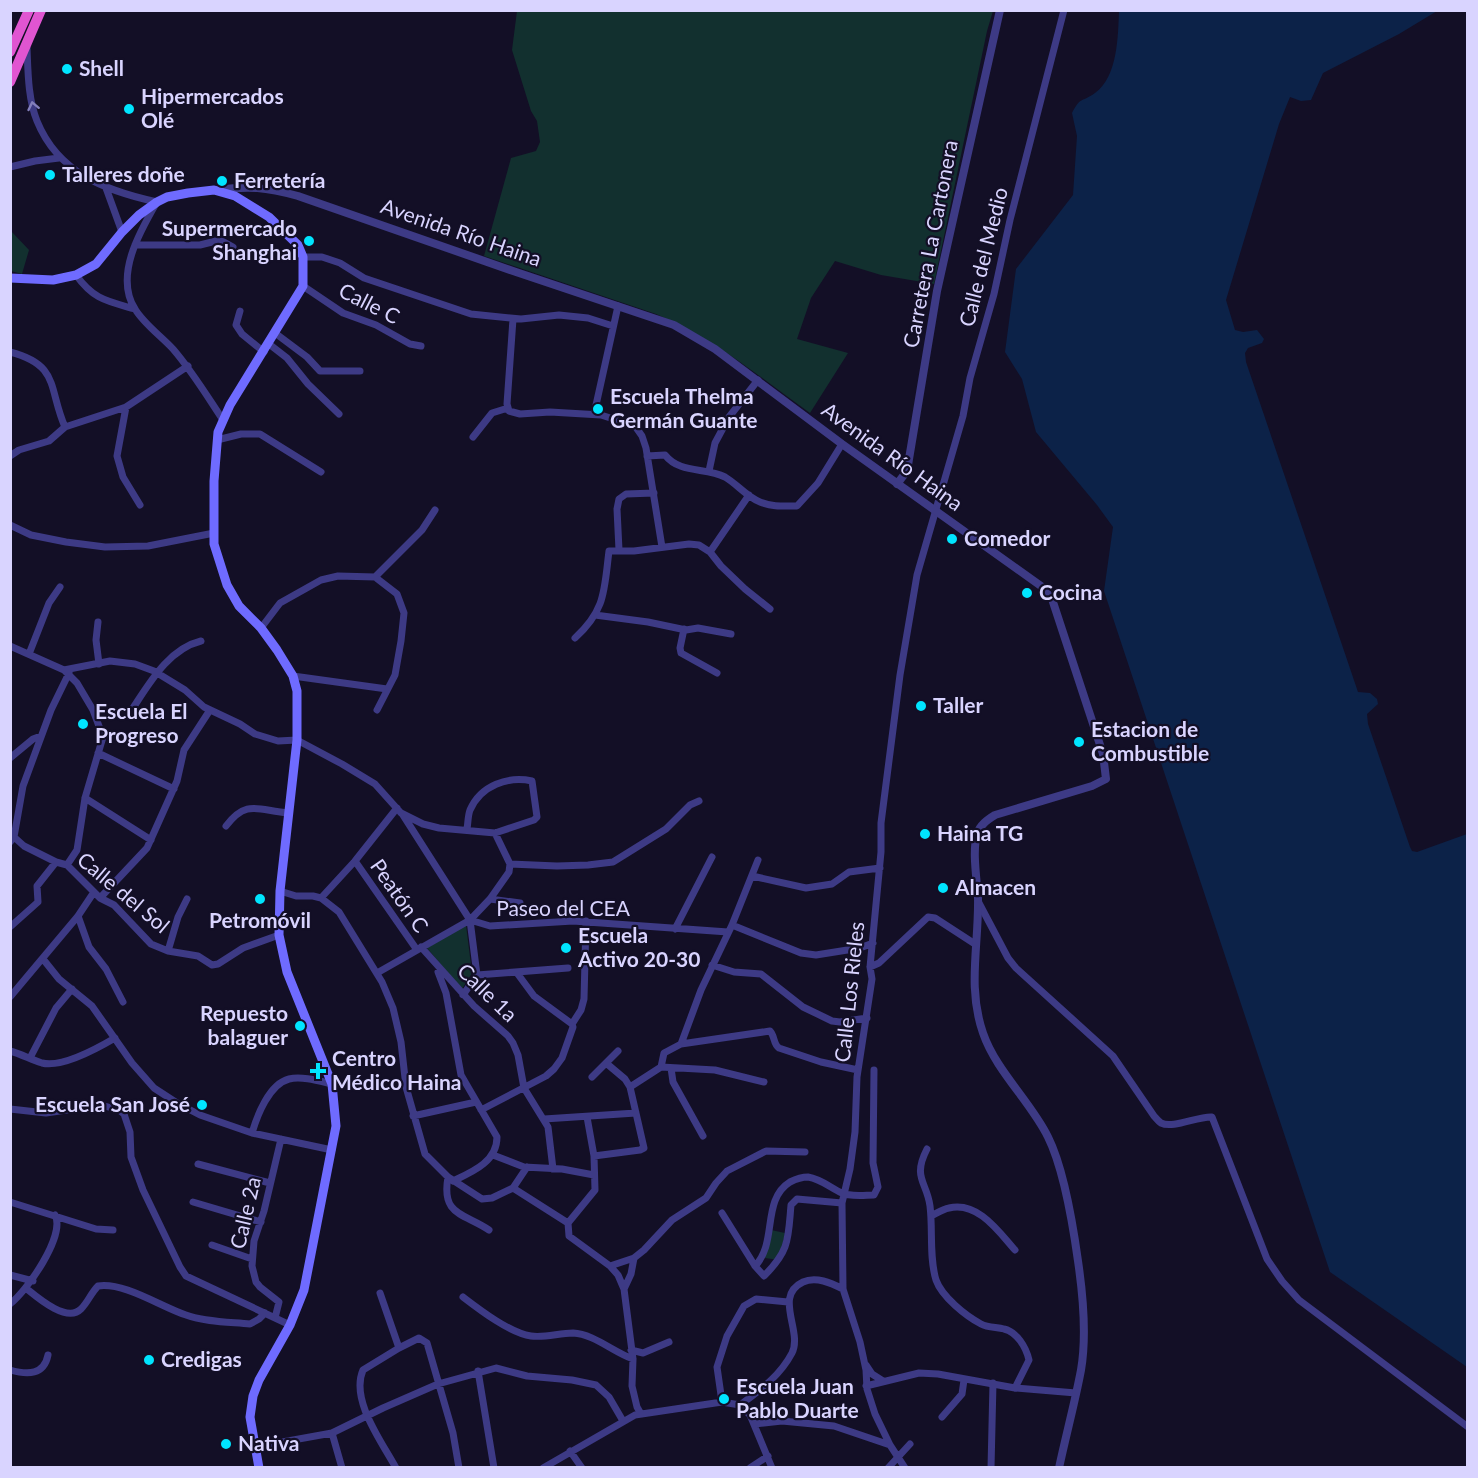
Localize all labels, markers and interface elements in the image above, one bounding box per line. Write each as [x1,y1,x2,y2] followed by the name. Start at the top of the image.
[79,55,124,80] place label: Shell
[60,62,74,76] marker: Shell
[141,83,284,132] place label: Hipermercados Olé
[27,101,40,111] one-way arrow
[122,102,136,116] marker: Hipermercados Olé
[897,138,962,350] street label: Carretera La Cartonera
[62,161,185,186] place label: Talleres doñe
[234,167,325,192] place label: Ferretería
[43,168,57,182] marker: Talleres doñe
[215,174,229,188] marker: Ferretería
[953,184,1012,329] street label: Calle del Medio
[378,192,545,271] street label: Avenida Río Haina
[162,215,297,264] place label: Supermercado Shanghai
[302,234,316,248] marker: Supermercado Shanghai
[335,277,404,329] street label: Calle C
[610,383,758,432] place label: Escuela Thelma Germán Guante
[818,396,968,515] street label: Avenida Río Haina
[591,402,605,416] marker: Escuela Thelma Germán Guante
[964,525,1051,550] place label: Comedor
[945,532,959,546] marker: Comedor
[1039,579,1103,604] place label: Cocina
[1020,586,1034,600] marker: Cocina
[933,692,984,717] place label: Taller
[95,698,188,747] place label: Escuela El Progreso
[914,699,928,713] marker: Taller
[1091,716,1209,765] place label: Estacion de Combustible
[76,717,90,731] marker: Escuela El Progreso
[1072,735,1086,749] marker: Estacion de Combustible
[937,820,1023,845] place label: Haina TG
[918,827,932,841] marker: Haina TG
[73,846,175,937] street label: Calle del Sol
[366,854,435,937] street label: Peatón C
[954,874,1036,899] place label: Almacen
[936,881,950,895] marker: Almacen
[253,892,267,906] marker: Petromóvil
[496,895,631,920] street label: Paseo del CEA
[209,907,311,932] place label: Petromóvil
[829,920,868,1064] street label: Calle Los Rieles
[577,922,700,971] place label: Escuela Activo 20-30
[559,941,573,955] marker: Escuela Activo 20-30
[453,957,523,1026] street label: Calle 1a
[200,1000,288,1049] place label: Repuesto balaguer
[293,1019,307,1033] marker: Repuesto balaguer
[332,1045,462,1094] place label: Centro Médico Haina
[309,1062,327,1080] marker: Centro Médico Haina
[35,1091,190,1116] place label: Escuela San José
[195,1098,209,1112] marker: Escuela San José
[224,1174,265,1251] street label: Calle 2a
[161,1346,242,1371] place label: Credigas
[142,1353,156,1367] marker: Credigas
[736,1373,859,1422] place label: Escuela Juan Pablo Duarte
[717,1392,731,1406] marker: Escuela Juan Pablo Duarte
[238,1430,299,1455] place label: Nativa
[219,1437,233,1451] marker: Nativa

